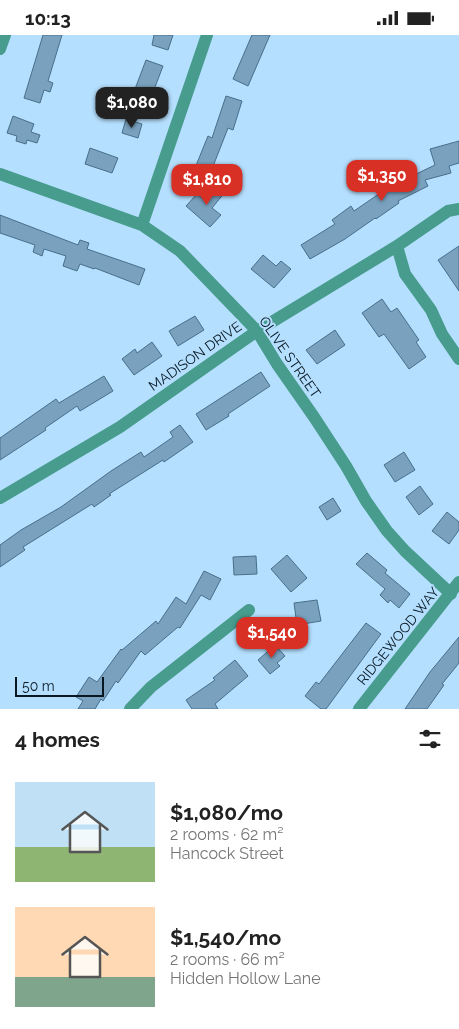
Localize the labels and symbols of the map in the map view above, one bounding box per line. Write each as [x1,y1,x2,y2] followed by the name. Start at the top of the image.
[91,87,173,129] pin: $1,080
[341,159,423,202] pin: $1,350
[166,163,248,206] pin: $1,810
[256,313,324,401] street label: OLIVE STREET
[146,318,244,394] street label: MADISON DRIVE
[354,584,442,688] street label: RIDGEWOOD WAY
[231,617,313,659] pin: $1,540
[15,674,104,697] scale bar

